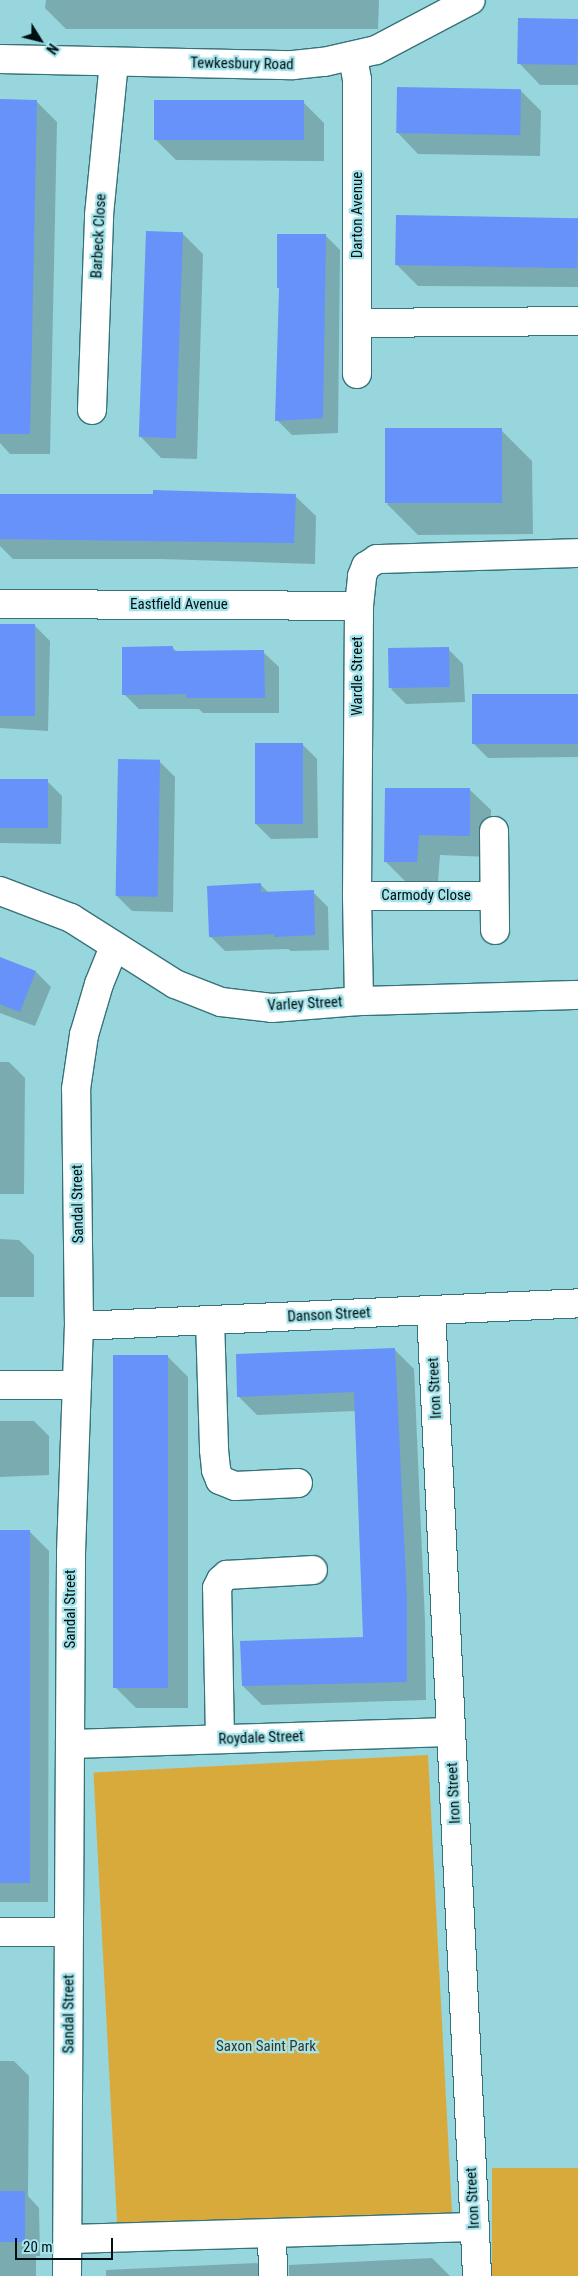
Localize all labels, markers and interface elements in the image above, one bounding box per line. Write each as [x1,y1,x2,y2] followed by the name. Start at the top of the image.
[15,15,65,65] north arrow
[43,41,61,57] text: N
[190,54,294,74] street label: Tewkesbury Road
[349,172,367,258] street label: Darton Avenue
[88,193,110,279] street label: Barbeck Close
[130,596,228,614] street label: Eastfield Avenue
[349,636,367,716] street label: Wardle Street
[381,887,471,905] street label: Carmody Close
[267,993,343,1015] street label: Varley Street
[68,1164,88,1244] street label: Sandal Street
[287,1304,371,1326] street label: Danson Street
[424,1357,446,1419] street label: Iron Street
[62,1570,80,1648] street label: Sandal Street
[218,1728,304,1748] street label: Roydale Street
[443,1762,465,1824] street label: Iron Street
[60,1975,78,2053] street label: Sandal Street
[216,2038,316,2056] park label: Saxon Saint Park
[462,2167,484,2229] street label: Iron Street
[18,2228,115,2260] scale bar
[23,2238,53,2256] text: 20 m

